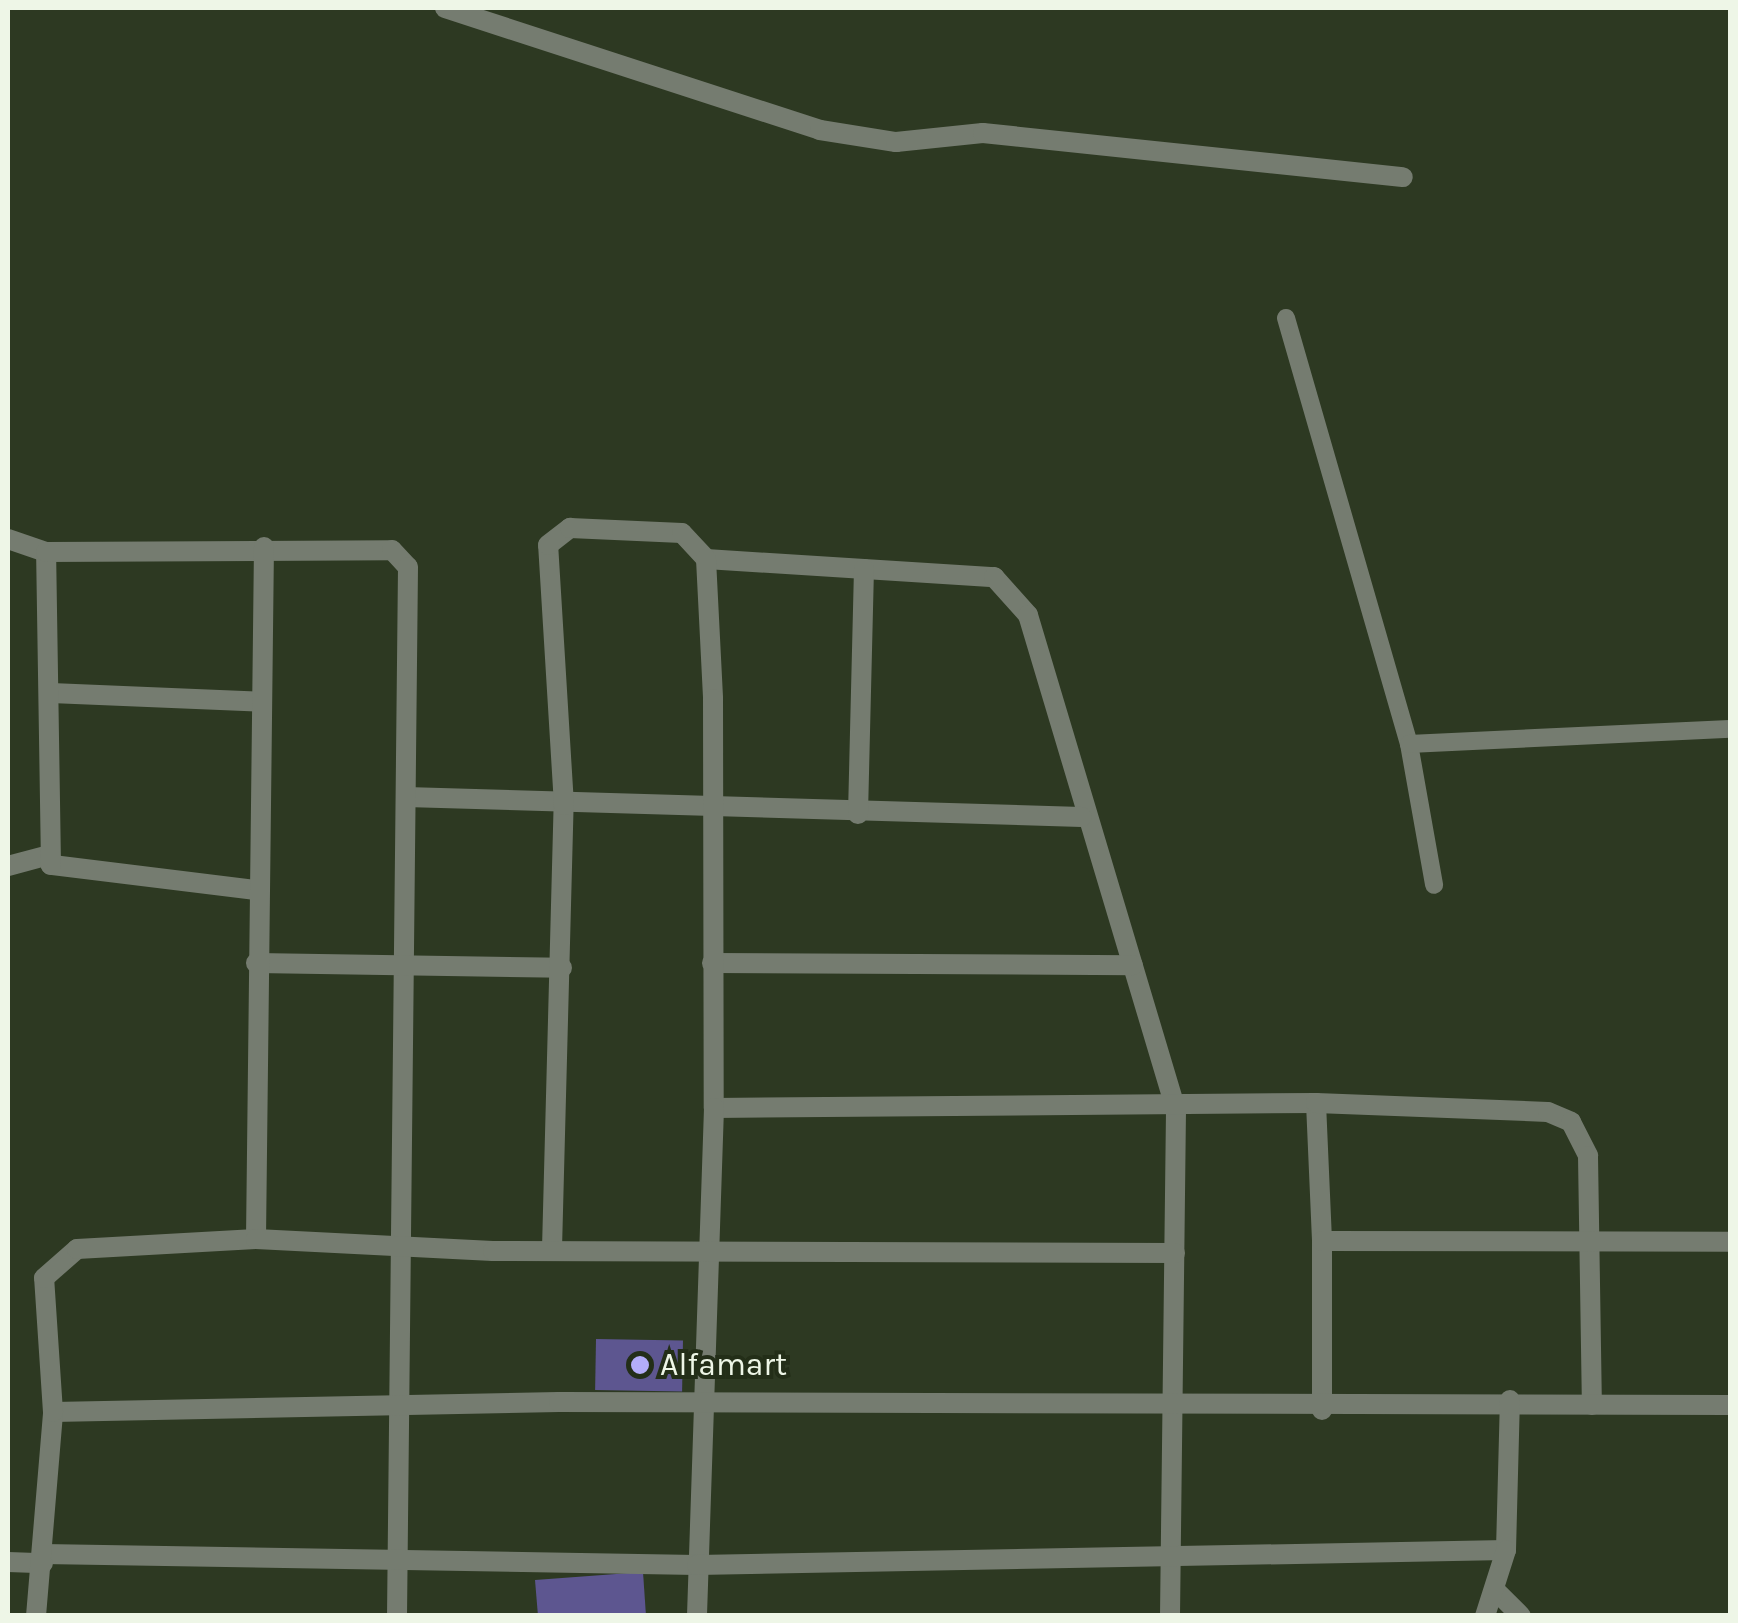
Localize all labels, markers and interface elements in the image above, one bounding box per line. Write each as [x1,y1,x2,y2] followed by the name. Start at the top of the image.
[660,1346,787,1384] place label: Alfamart
[629,1354,651,1376] marker: Alfamart

